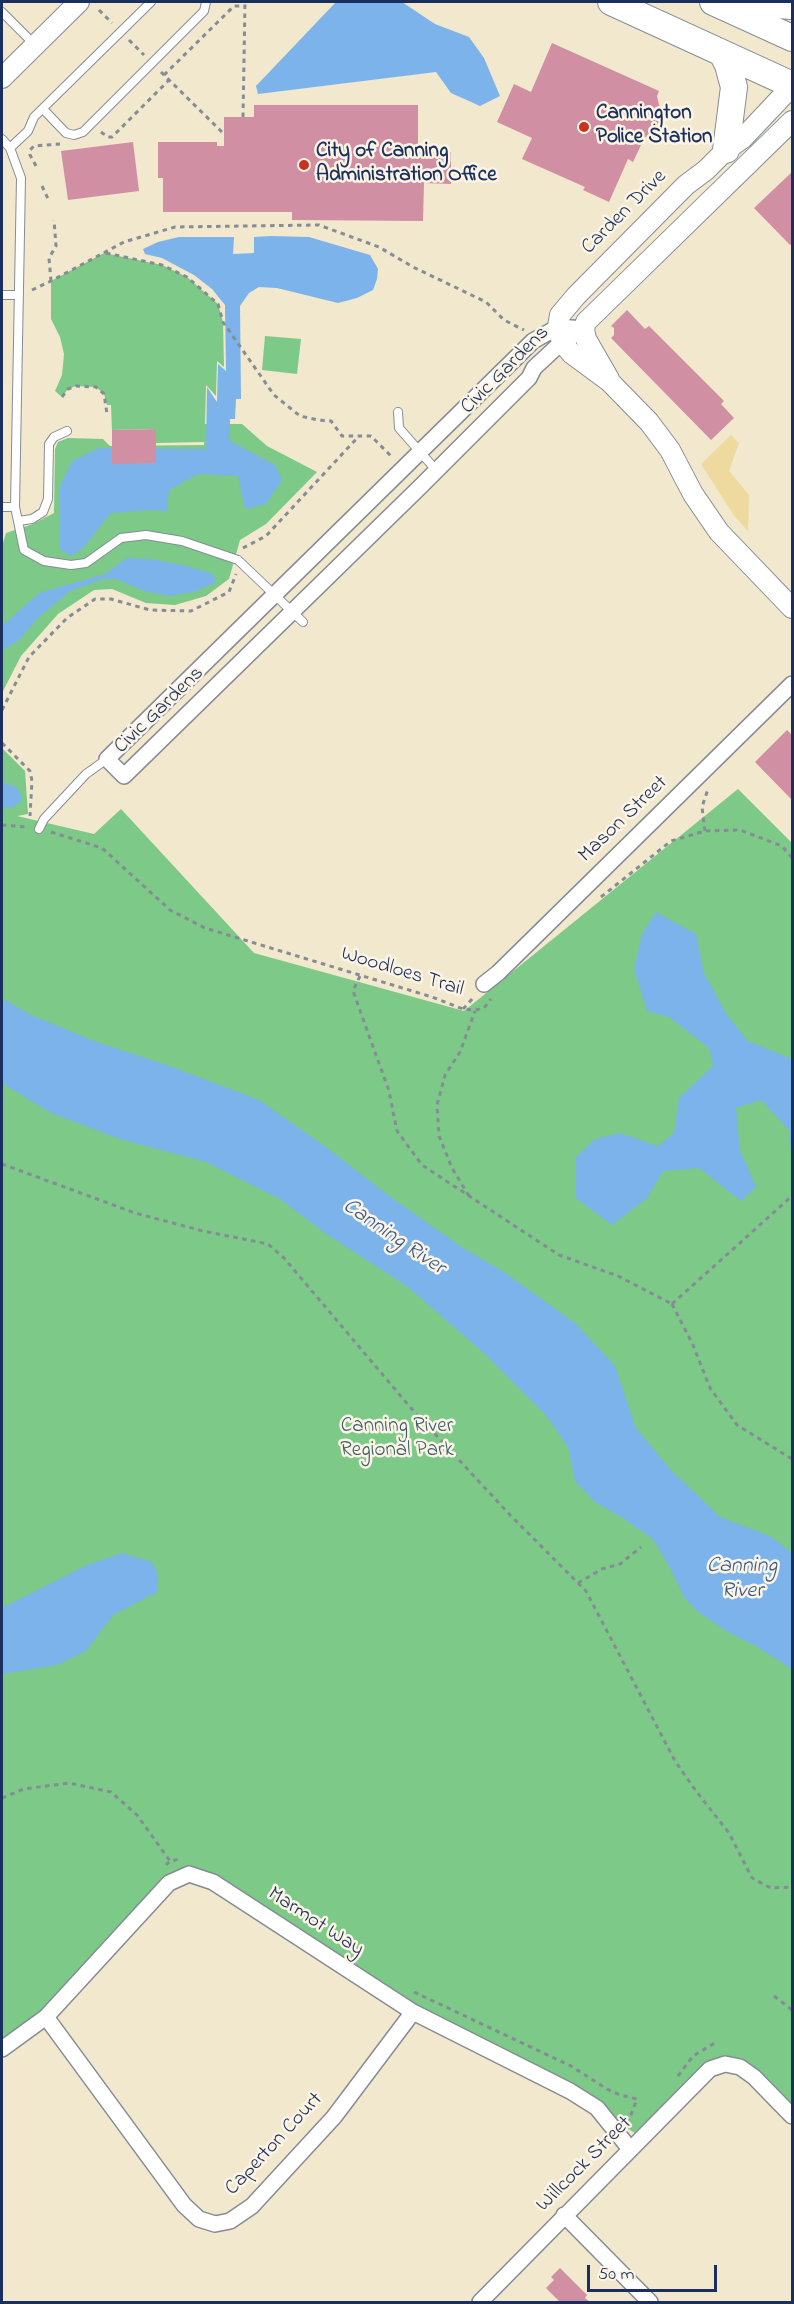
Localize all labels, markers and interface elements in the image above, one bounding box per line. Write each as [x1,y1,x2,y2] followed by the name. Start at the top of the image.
[596,102,712,152] place label: Cannington Police Station
[577,120,591,134] marker: Cannington Police Station
[316,140,497,190] place label: City of Canning Administration Office
[297,158,311,172] marker: City of Canning Administration Office
[577,165,673,261] street label: Carden Drive
[456,321,556,421] street label: Civic Gardens
[110,662,210,760] street label: Civic Gardens
[574,771,674,869] street label: Mason Street
[338,942,466,1004] street label: Woodloes Trail
[337,1194,449,1282] water label: Canning River
[340,1415,454,1465] park label: Canning River Regional Park
[707,1554,777,1606] water label: Canning River
[262,1883,368,1963] street label: Marmot Way
[221,2088,329,2202] street label: Caperton Court
[532,2112,638,2218] street label: Willcock Street
[590,2253,720,2291] scale bar
[598,2262,635,2288] text: 50 m

